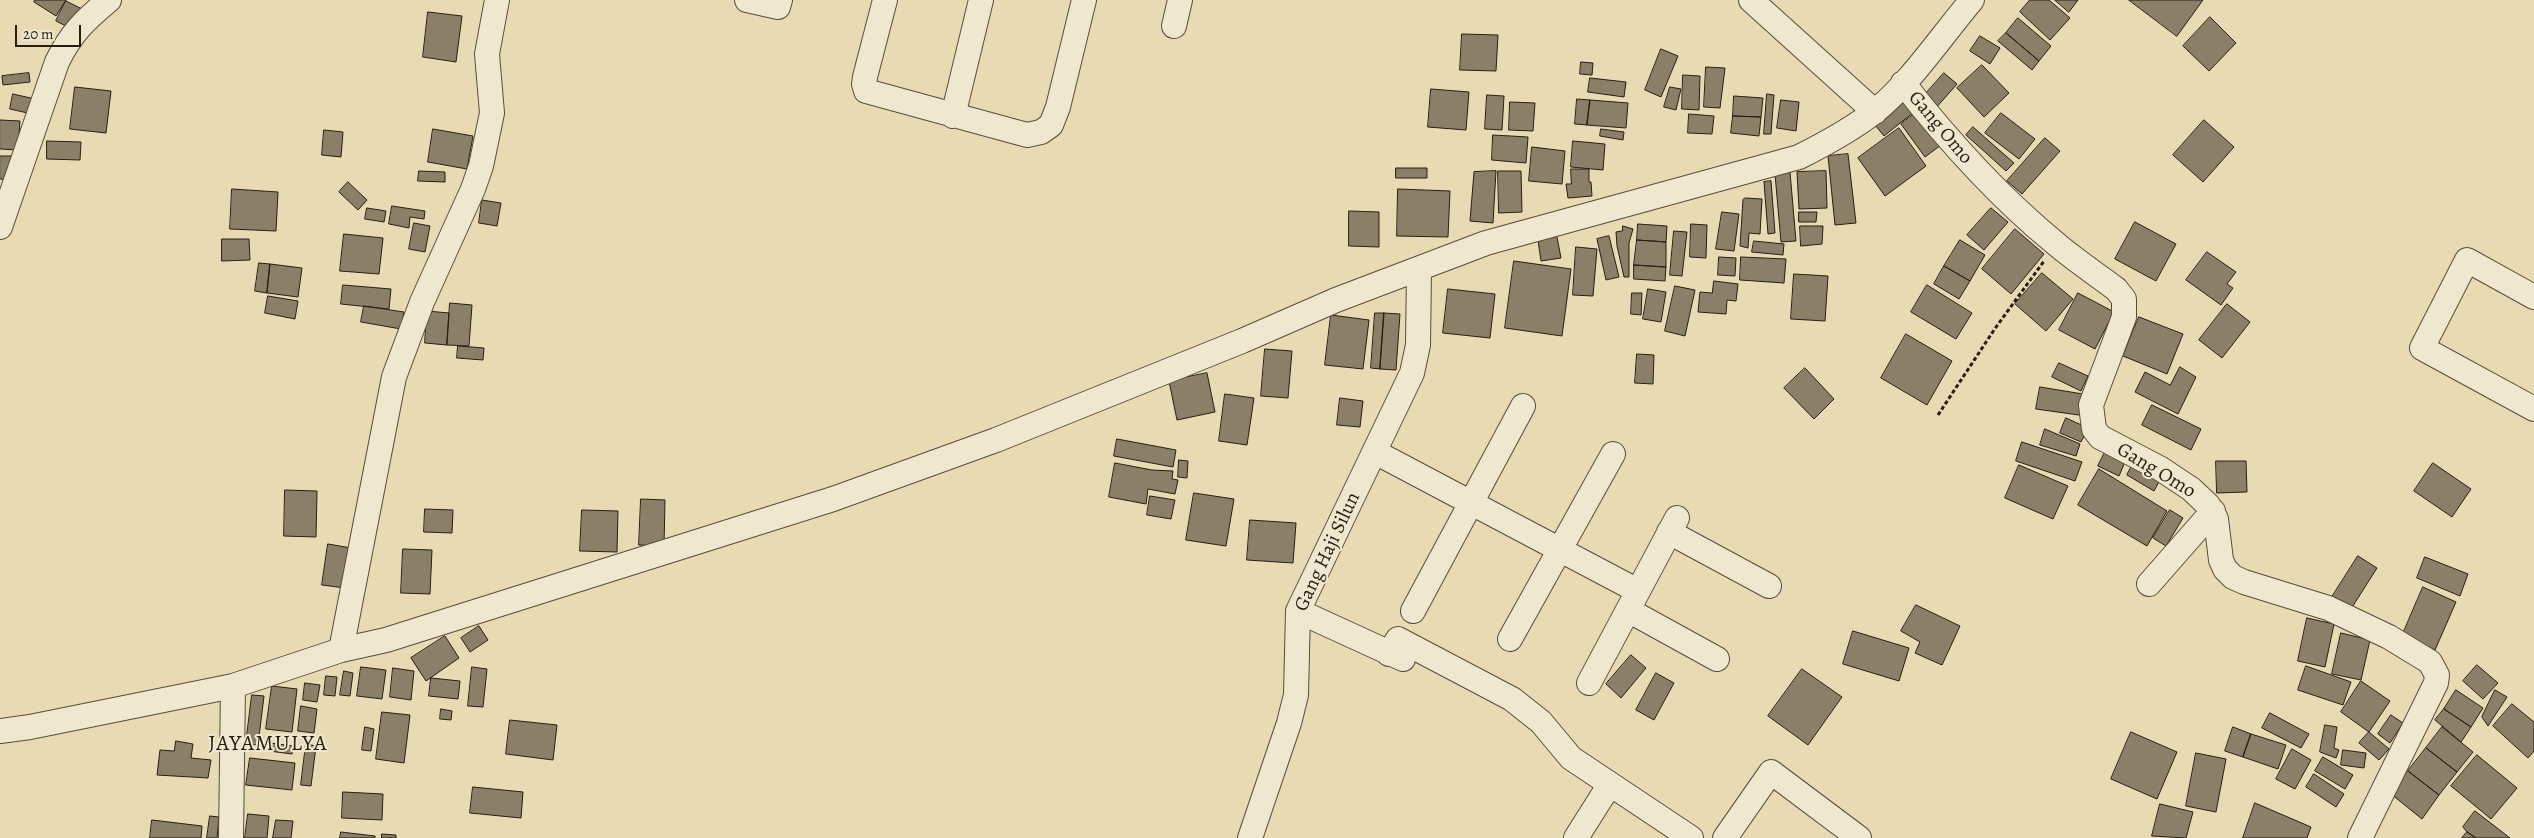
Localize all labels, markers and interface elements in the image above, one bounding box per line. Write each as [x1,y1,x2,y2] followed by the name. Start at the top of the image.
[18,15,84,47] scale bar
[23,24,54,44] text: 20 m
[1903,87,1977,169] street label: Gang Omo
[2112,438,2200,504] street label: Gang Omo
[1290,489,1366,615] street label: Gang Haji Silun
[207,732,329,758] district label: JAYAMULYA

